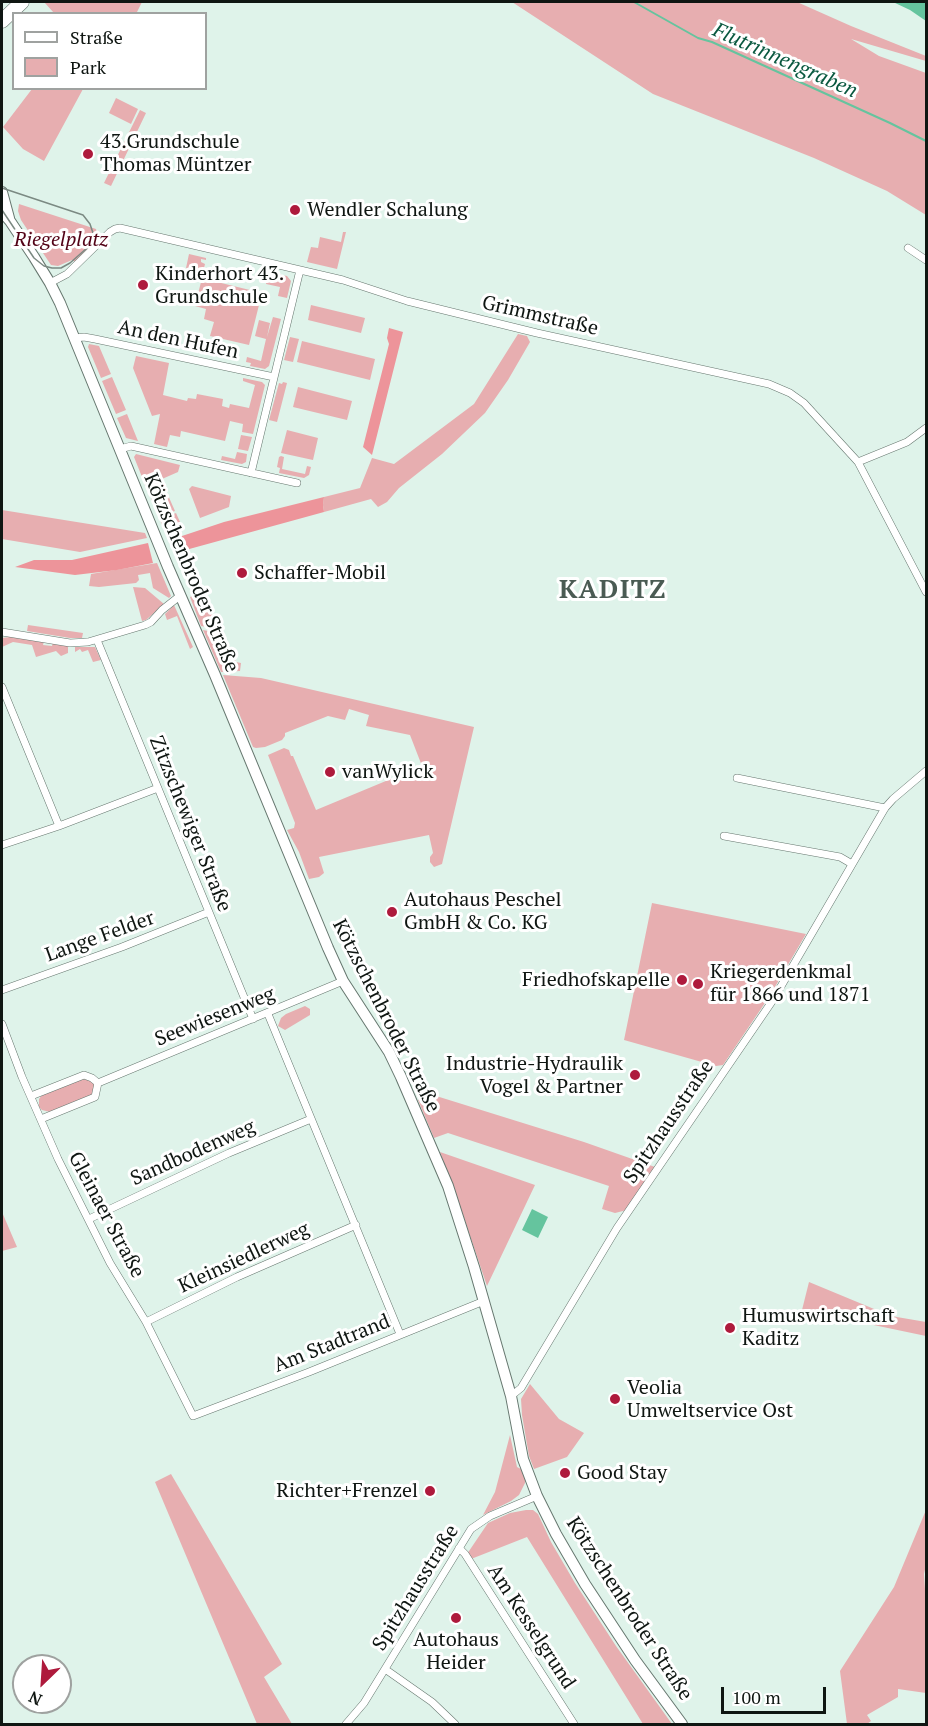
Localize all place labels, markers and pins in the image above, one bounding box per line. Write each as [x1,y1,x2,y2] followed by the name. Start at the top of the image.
[100,130,251,177] place label: 43.Grundschule Thomas Müntzer
[81,147,95,161] marker: 43.Grundschule Thomas Müntzer
[307,198,468,222] place label: Wendler Schalung
[288,203,302,217] marker: Wendler Schalung
[155,262,284,309] place label: Kinderhort 43. Grundschule
[136,278,150,292] marker: Kinderhort 43. Grundschule
[254,561,386,585] place label: Schaffer-Mobil
[235,566,249,580] marker: Schaffer-Mobil
[342,760,433,784] place label: vanWylick
[323,765,337,779] marker: vanWylick
[404,888,562,935] place label: Autohaus Peschel GmbH & Co. KG
[385,905,399,919] marker: Autohaus Peschel GmbH & Co. KG
[710,960,870,1007] place label: Kriegerdenkmal für 1866 und 1871
[522,968,670,992] place label: Friedhofskapelle
[675,973,689,987] marker: Friedhofskapelle
[691,977,705,991] marker: Kriegerdenkmal für 1866 und 1871
[446,1052,623,1099] place label: Industrie-Hydraulik Vogel & Partner
[628,1068,642,1082] marker: Industrie-Hydraulik Vogel & Partner
[742,1304,895,1351] place label: Humuswirtschaft Kaditz
[723,1321,737,1335] marker: Humuswirtschaft Kaditz
[627,1376,793,1423] place label: Veolia Umweltservice Ost
[608,1392,622,1406] marker: Veolia Umweltservice Ost
[577,1461,667,1485] place label: Good Stay
[558,1466,572,1480] marker: Good Stay
[276,1479,418,1503] place label: Richter+Frenzel
[423,1484,437,1498] marker: Richter+Frenzel
[449,1611,463,1625] marker: Autohaus Heider
[413,1628,499,1675] place label: Autohaus Heider

